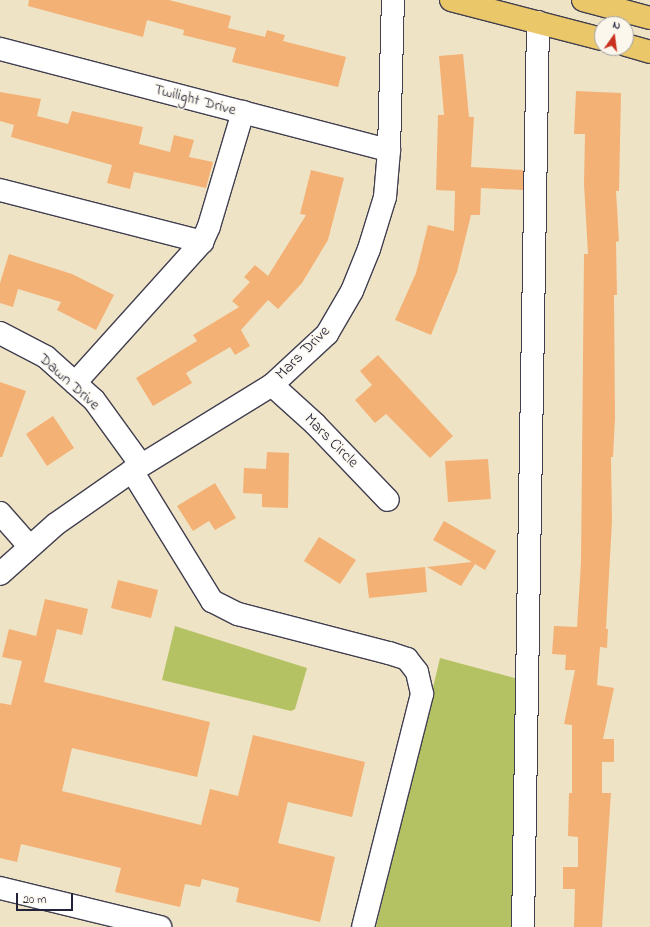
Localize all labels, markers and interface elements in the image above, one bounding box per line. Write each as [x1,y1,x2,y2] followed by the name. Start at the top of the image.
[594,16,634,56] north arrow
[611,17,622,34] text: N
[152,80,238,120] street label: Twilight Drive
[272,322,334,384] street label: Mars Drive
[34,349,104,415] street label: Dawn Drive
[300,410,362,472] street label: Mars Circle
[18,885,75,911] scale bar
[23,891,46,909] text: 20 m

